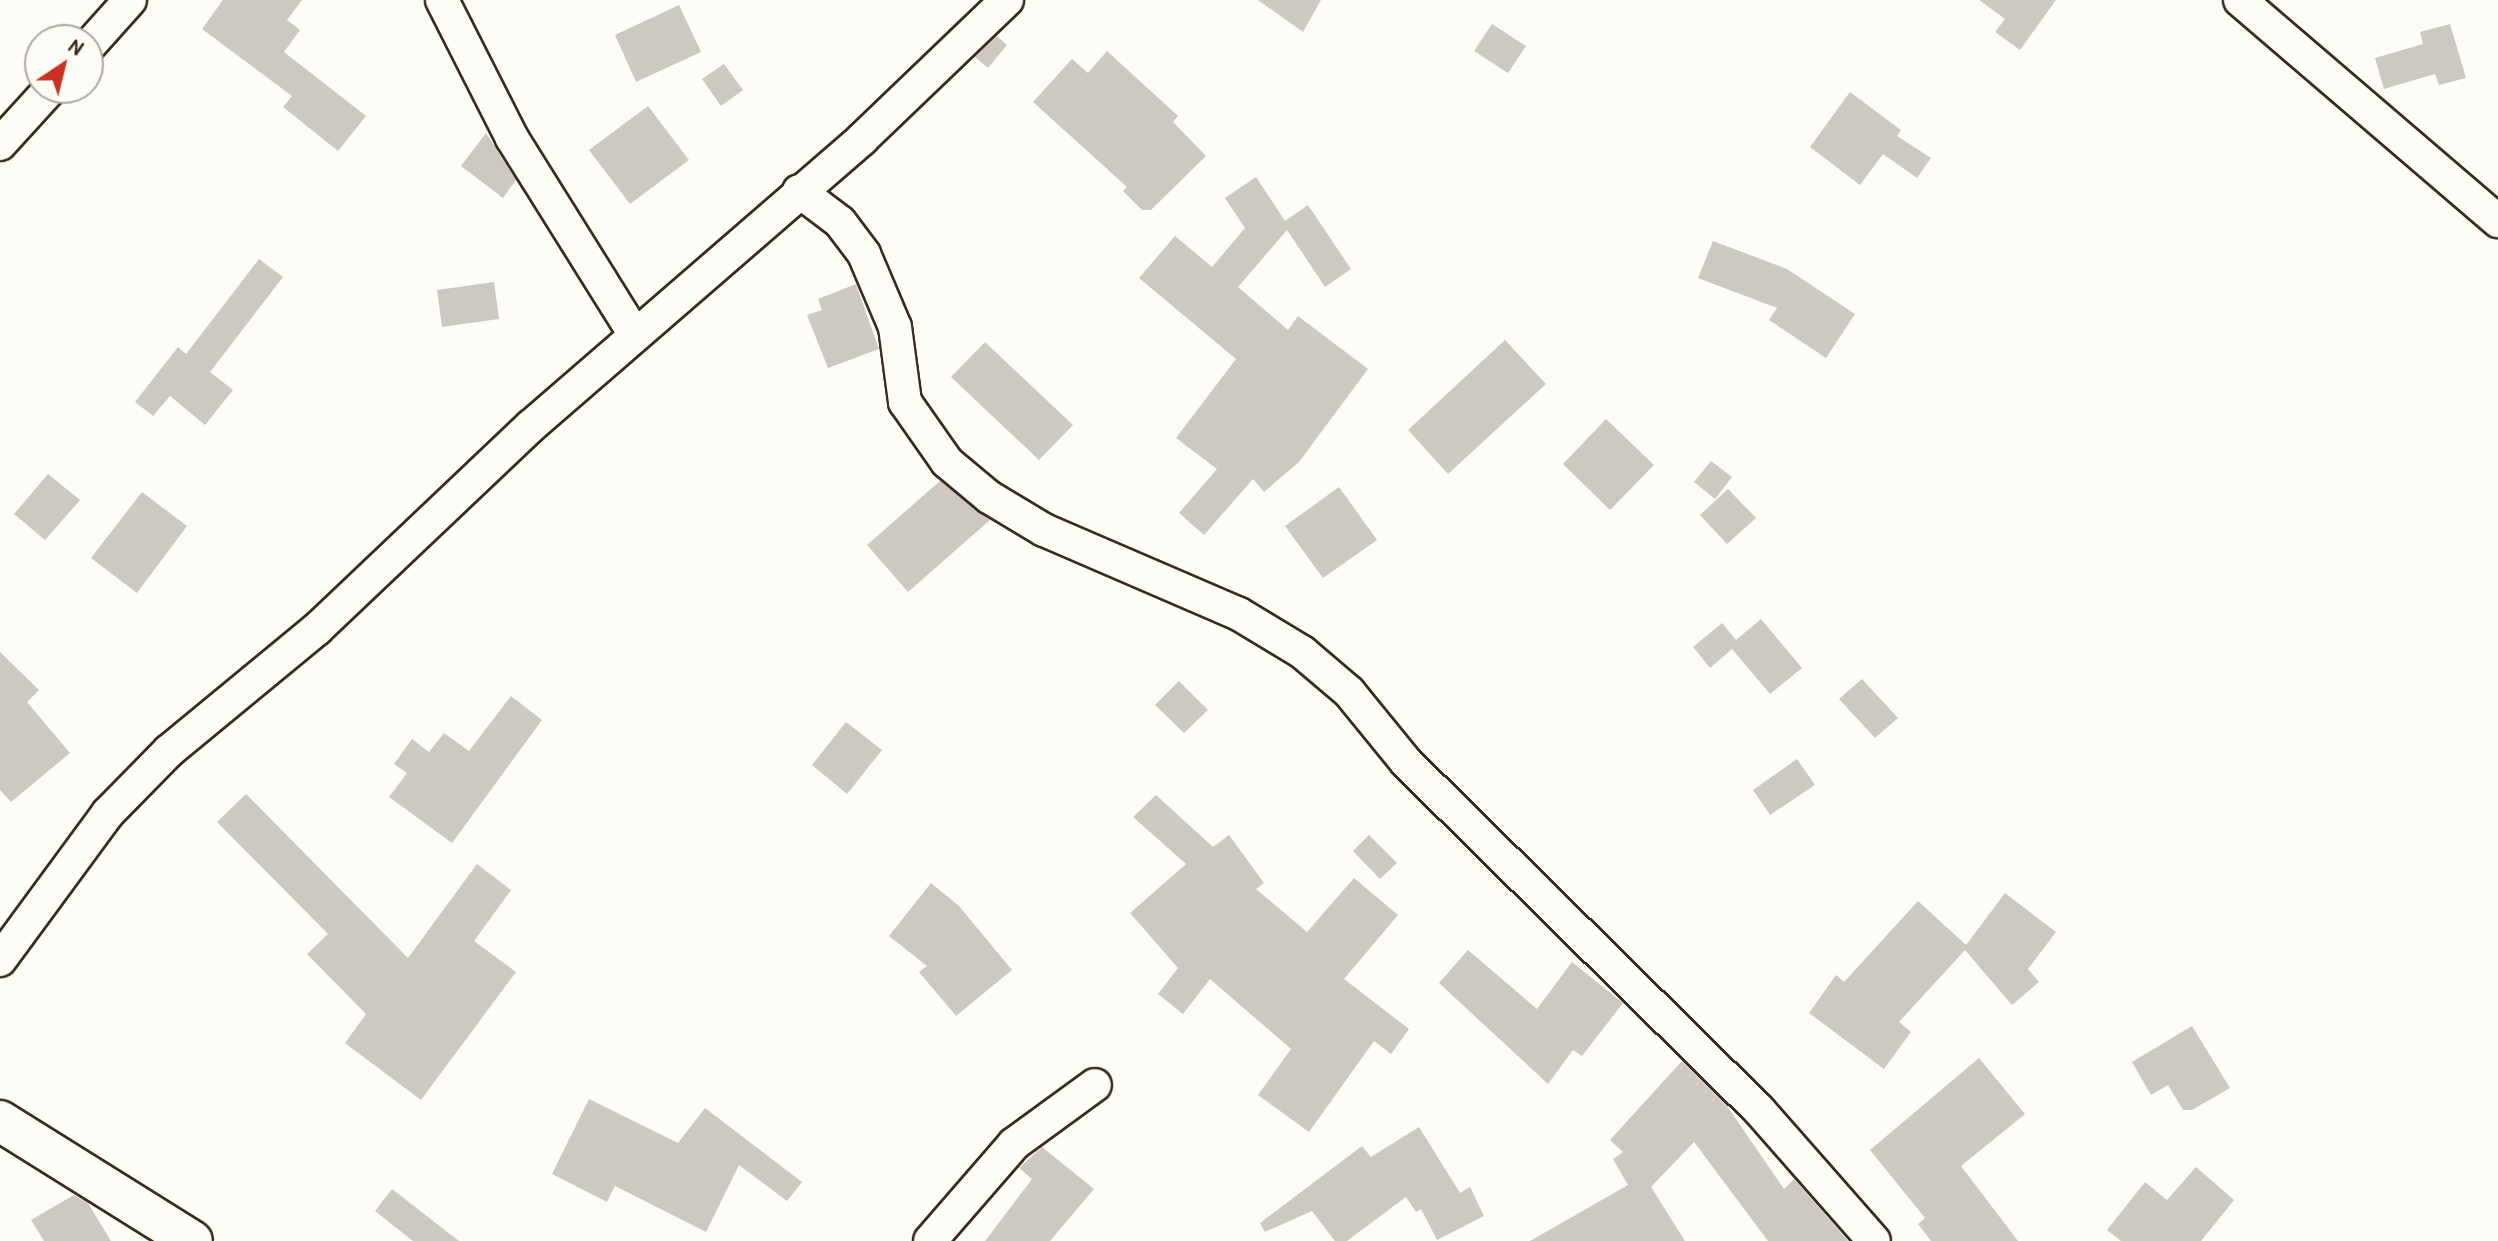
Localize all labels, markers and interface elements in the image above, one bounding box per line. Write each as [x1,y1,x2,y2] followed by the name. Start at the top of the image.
[24,24,104,104] north arrow
[63,30,90,62] text: N

